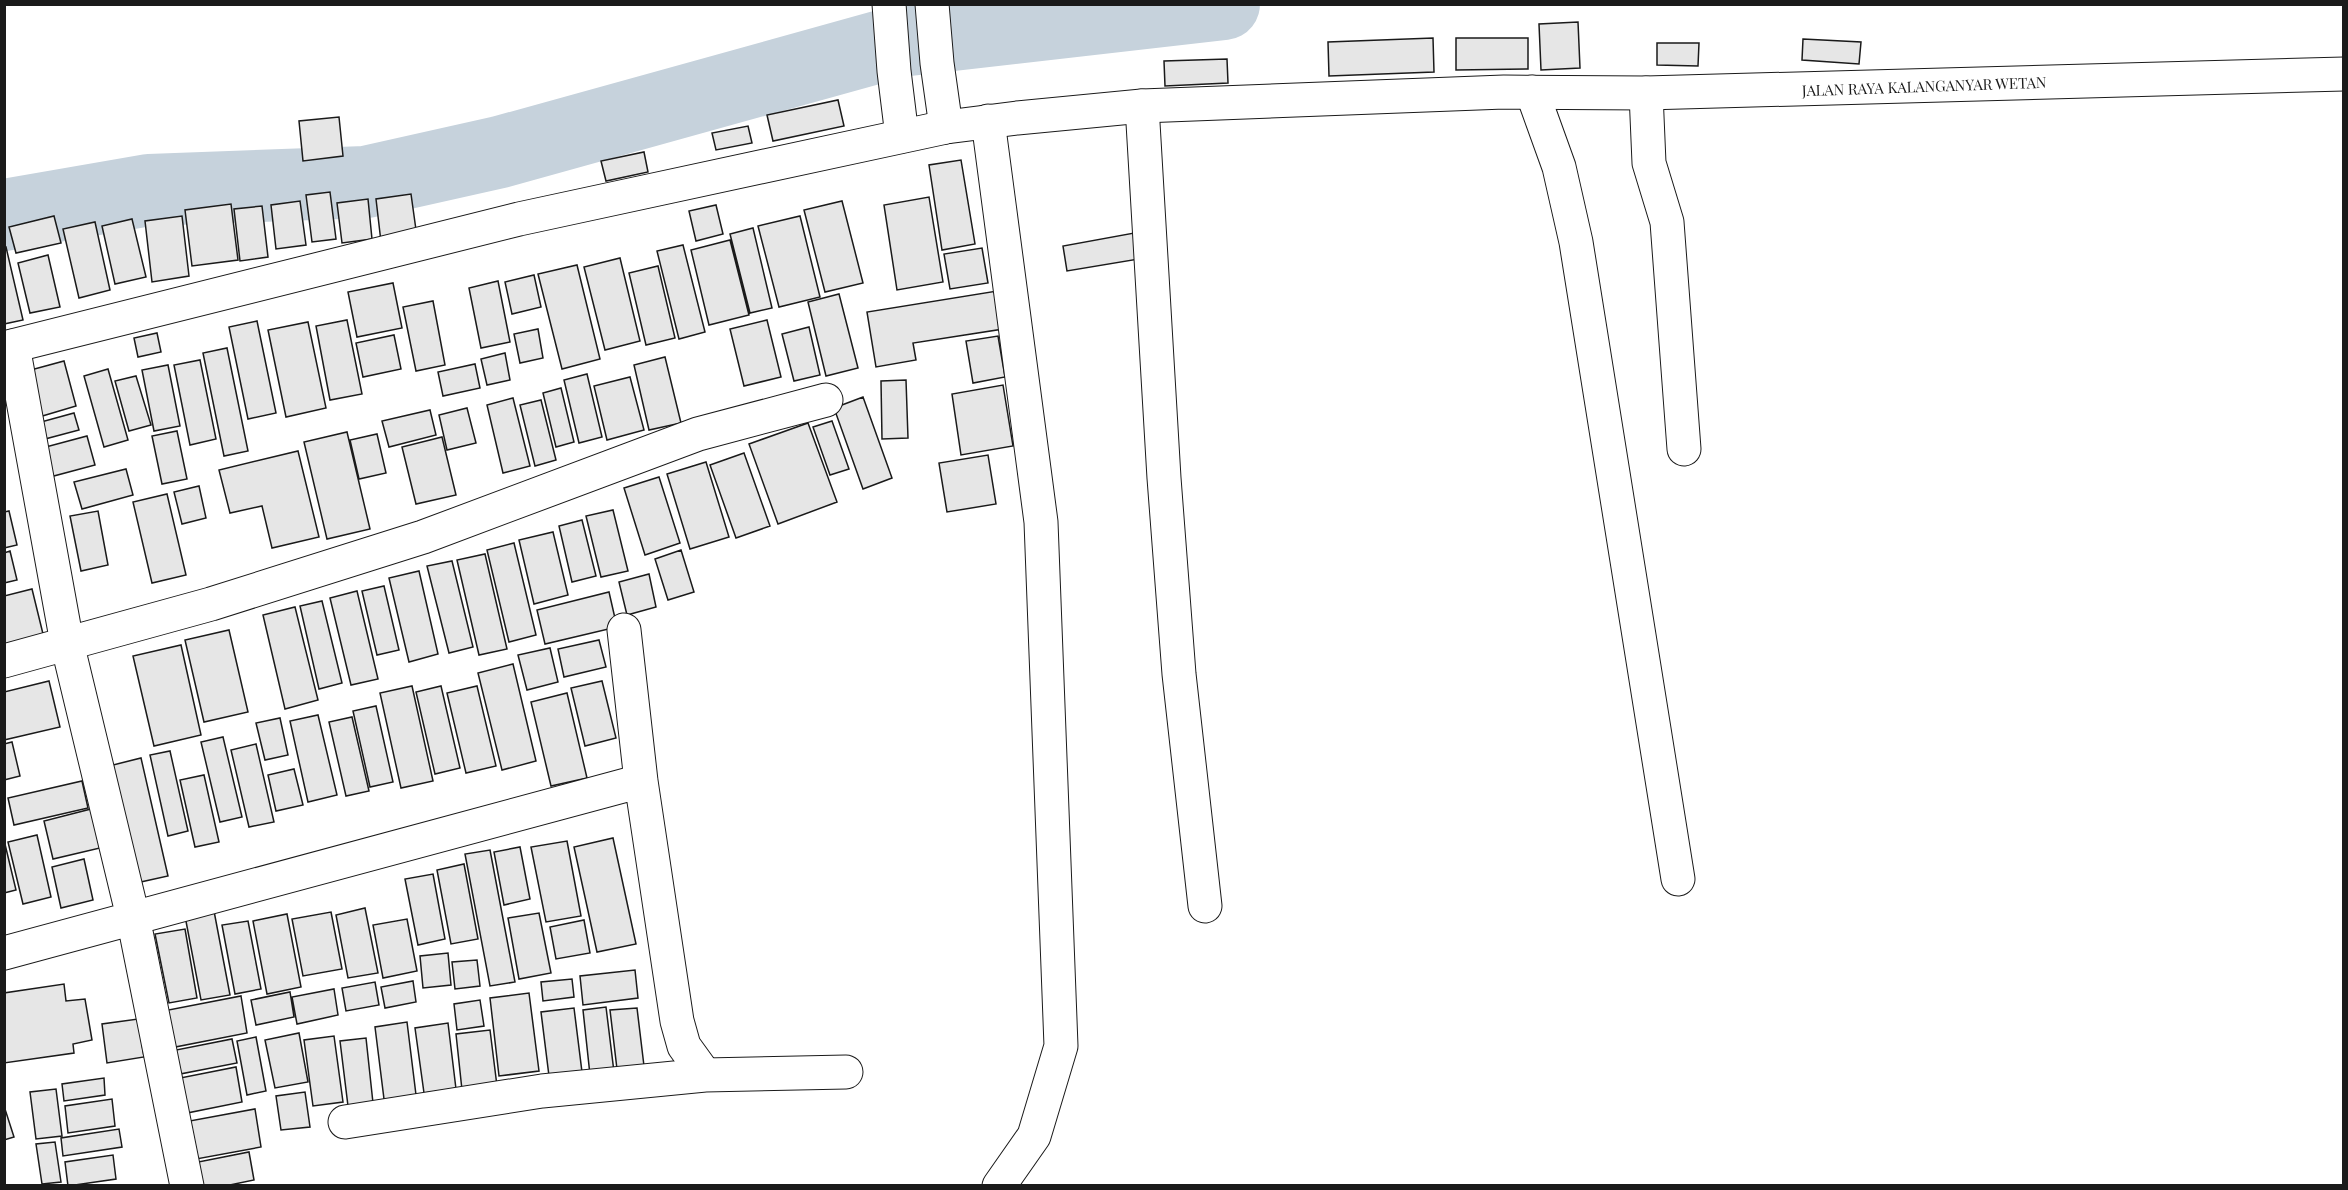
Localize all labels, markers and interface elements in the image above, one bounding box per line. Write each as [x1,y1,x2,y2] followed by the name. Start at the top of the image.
[1800,72,2047,100] street label: JALAN RAYA KALANGANYAR WETAN

